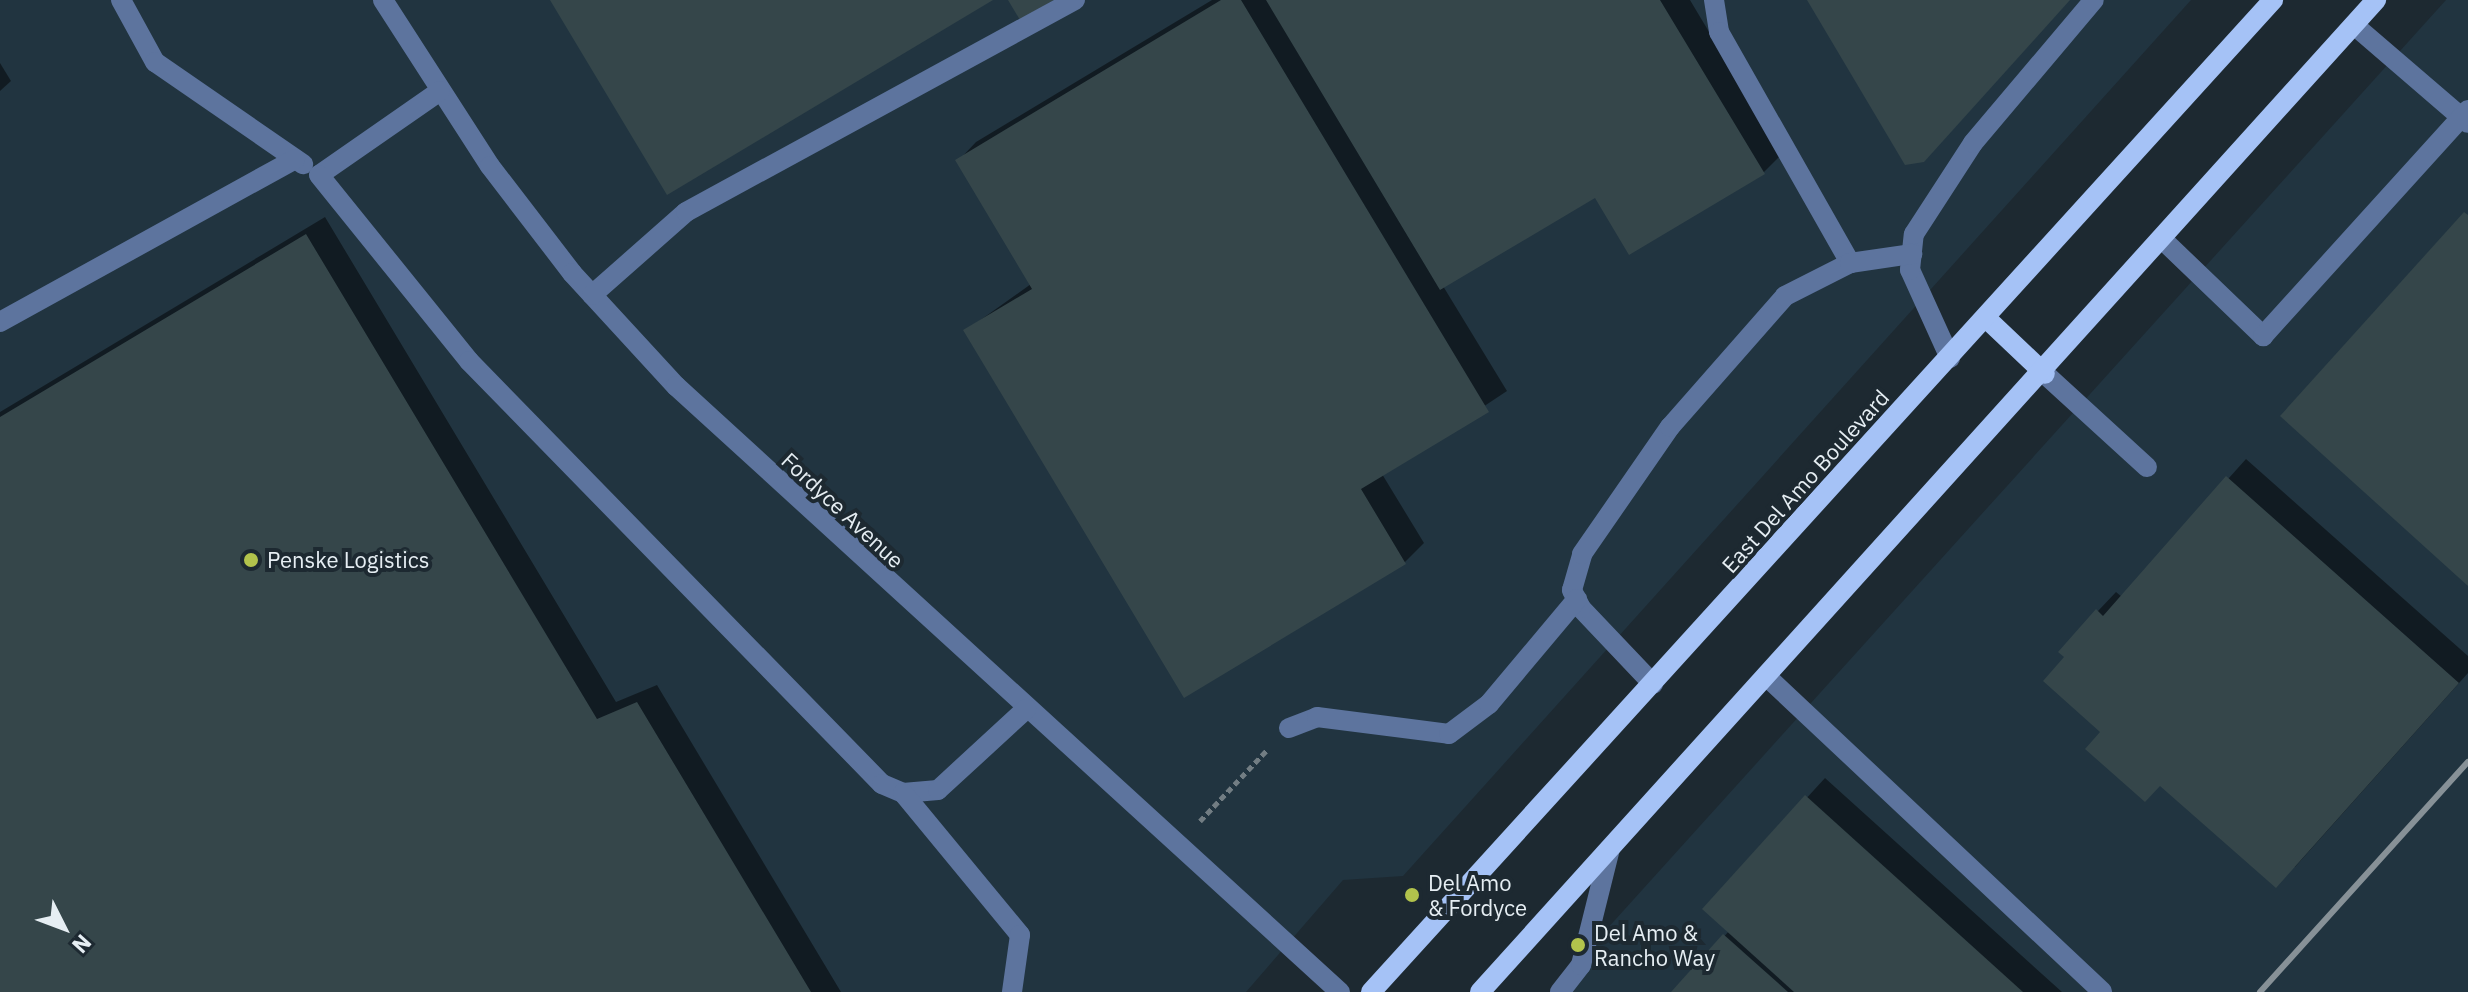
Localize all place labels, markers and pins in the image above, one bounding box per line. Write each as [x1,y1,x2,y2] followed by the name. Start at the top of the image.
[267,547,429,573] place label: Penske Logistics
[242,551,260,569] marker: Penske Logistics
[1428,869,1527,920] place label: Del Amo & Fordyce
[1403,886,1421,904] marker: Del Amo & Fordyce
[1594,919,1715,970] place label: Del Amo & Rancho Way
[1569,936,1587,954] marker: Del Amo & Rancho Way

